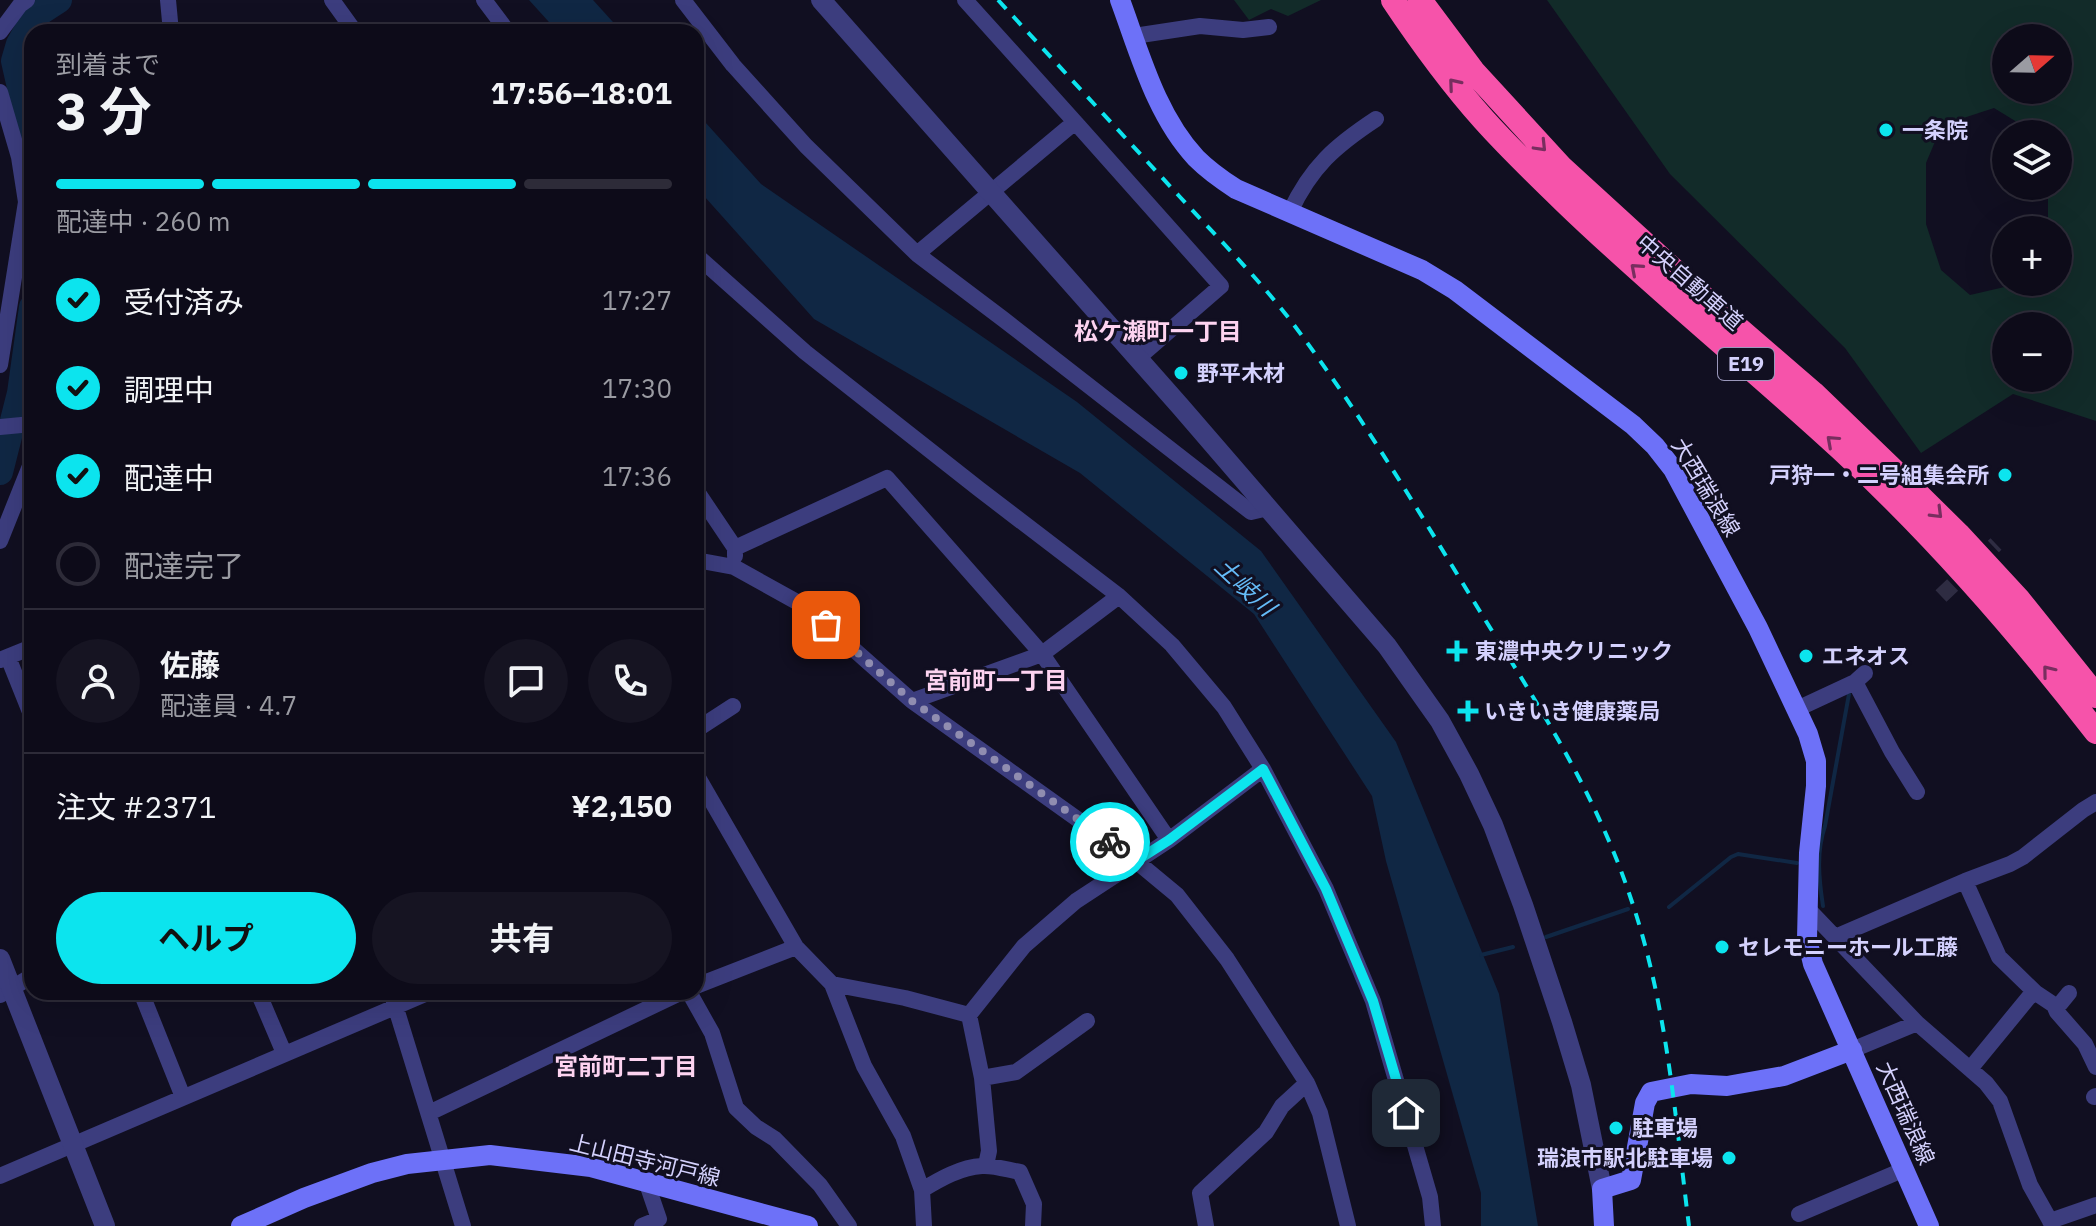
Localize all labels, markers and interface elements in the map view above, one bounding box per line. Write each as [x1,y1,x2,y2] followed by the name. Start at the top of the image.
[1992,24,2072,104] north arrow
[1992,24,2072,392] map controls
[56,47,160,81] text: 到着まで
[491,73,672,112] text: 17:56–18:01
[56,77,151,144] text: 3 分
[1449,79,1464,93] one-way arrow
[1902,115,1968,144] place label: 一条院
[1992,120,2072,200] button: layers
[1877,121,1895,139] marker: 一条院
[1531,137,1545,152] one-way arrow
[56,204,230,238] text: 配達中 · 260 m
[1992,216,2072,296] button: +
[1631,227,1750,336] street label: 中央自動車道
[1631,264,1646,279] one-way arrow
[56,278,100,322] icon: check
[124,282,244,321] text: 受付済み
[602,283,672,317] text: 17:27
[1992,312,2072,392] button: −
[1074,315,1242,347] district label: 松ケ瀬町一丁目
[1718,348,1774,380] road number: E19
[1197,358,1285,387] place label: 野平木材
[1172,364,1190,382] marker: 野平木材
[56,366,100,410] icon: check
[124,370,214,409] text: 調理中
[602,371,672,405] text: 17:30
[1666,432,1747,541] street label: 大西瑞浪線
[1826,436,1841,451] one-way arrow
[56,454,100,498] icon: check
[124,458,214,497] text: 配達中
[602,459,672,493] text: 17:36
[1769,460,1989,489] place label: 戸狩一・二号組集会所
[1996,466,2014,484] marker: 戸狩一・二号組集会所
[1928,504,1942,518] one-way arrow
[124,546,244,585] text: 配達完了
[1208,550,1285,625] water label: 土岐川
[792,591,860,659] pin
[804,603,848,647] icon: bag
[1475,636,1673,665] place label: 東濃中央クリニック
[56,639,140,723] button: person
[484,639,568,723] button: chat
[588,639,672,723] button: phone
[1446,640,1468,662] marker: 東濃中央クリニック
[1822,641,1910,670] place label: エネオス
[160,645,220,684] text: 佐藤
[1797,647,1815,665] marker: エネオス
[924,664,1068,696] district label: 宮前町一丁目
[2043,666,2058,680] one-way arrow
[160,688,297,722] text: 配達員 · 4.7
[1484,696,1660,725] place label: いきいき健康薬局
[1459,702,1477,720] marker: いきいき健康薬局
[571,786,672,825] text: ¥2,150
[56,787,216,826] text: 注文 #2371
[1070,802,1150,882] courier
[1088,820,1132,864] icon: bike
[56,892,356,984] button: ヘルプ
[372,892,672,984] button: 共有
[1738,932,1958,961] place label: セレモニーホール工藤
[1713,938,1731,956] marker: セレモニーホール工藤
[554,1050,698,1082] district label: 宮前町二丁目
[1871,1057,1942,1169] street label: 大西瑞浪線
[1372,1079,1440,1147] pin
[1384,1091,1428,1135] icon: home
[1632,1113,1698,1142] place label: 駐車場
[1607,1119,1625,1137] marker: 駐車場
[567,1127,723,1192] street label: 上山田寺河戸線
[1537,1143,1713,1172] place label: 瑞浪市駅北駐車場
[1720,1149,1738,1167] marker: 瑞浪市駅北駐車場

